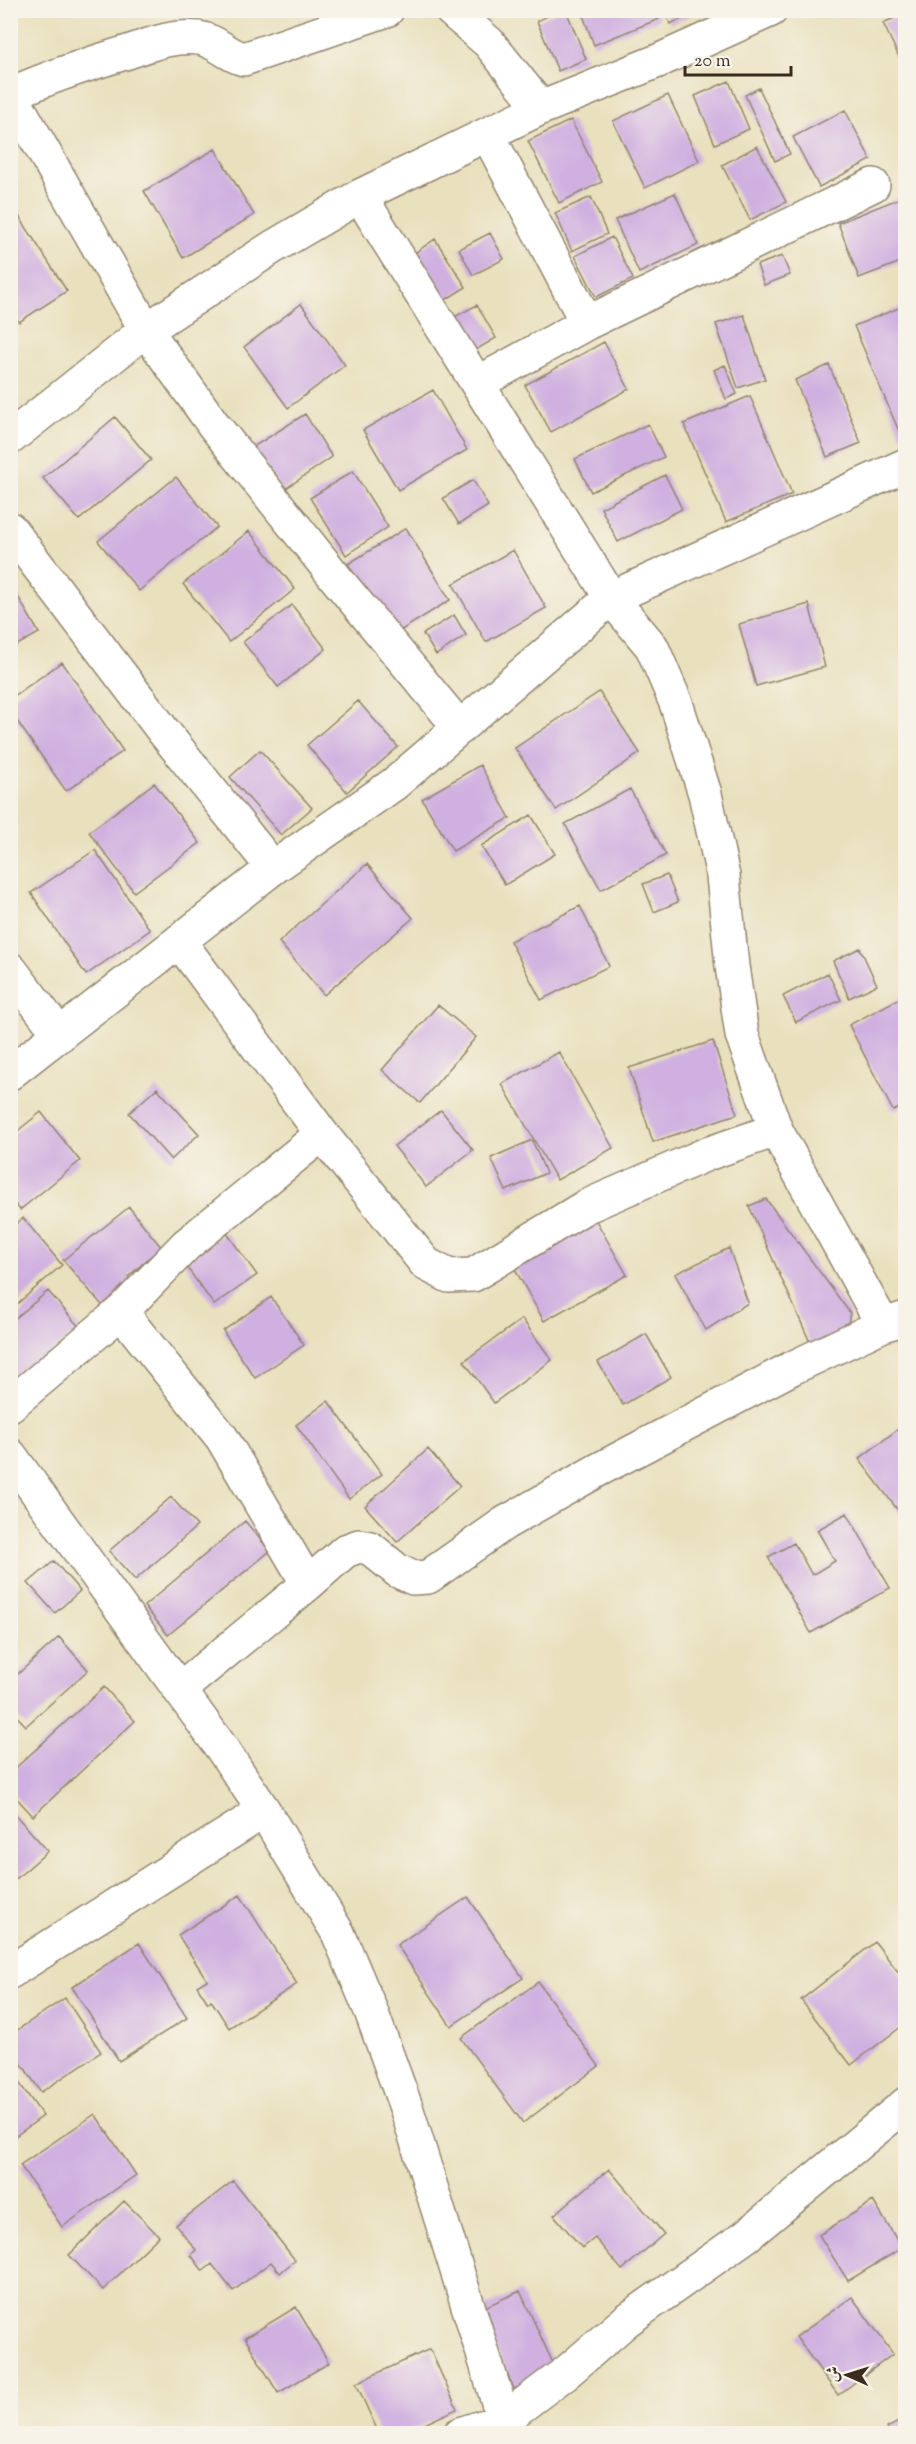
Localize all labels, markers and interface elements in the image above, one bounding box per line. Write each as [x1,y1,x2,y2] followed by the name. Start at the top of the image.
[685,39,792,77] scale bar
[694,49,731,75] text: 20 m
[817,2345,877,2405] north arrow
[823,2366,846,2383] text: ش

